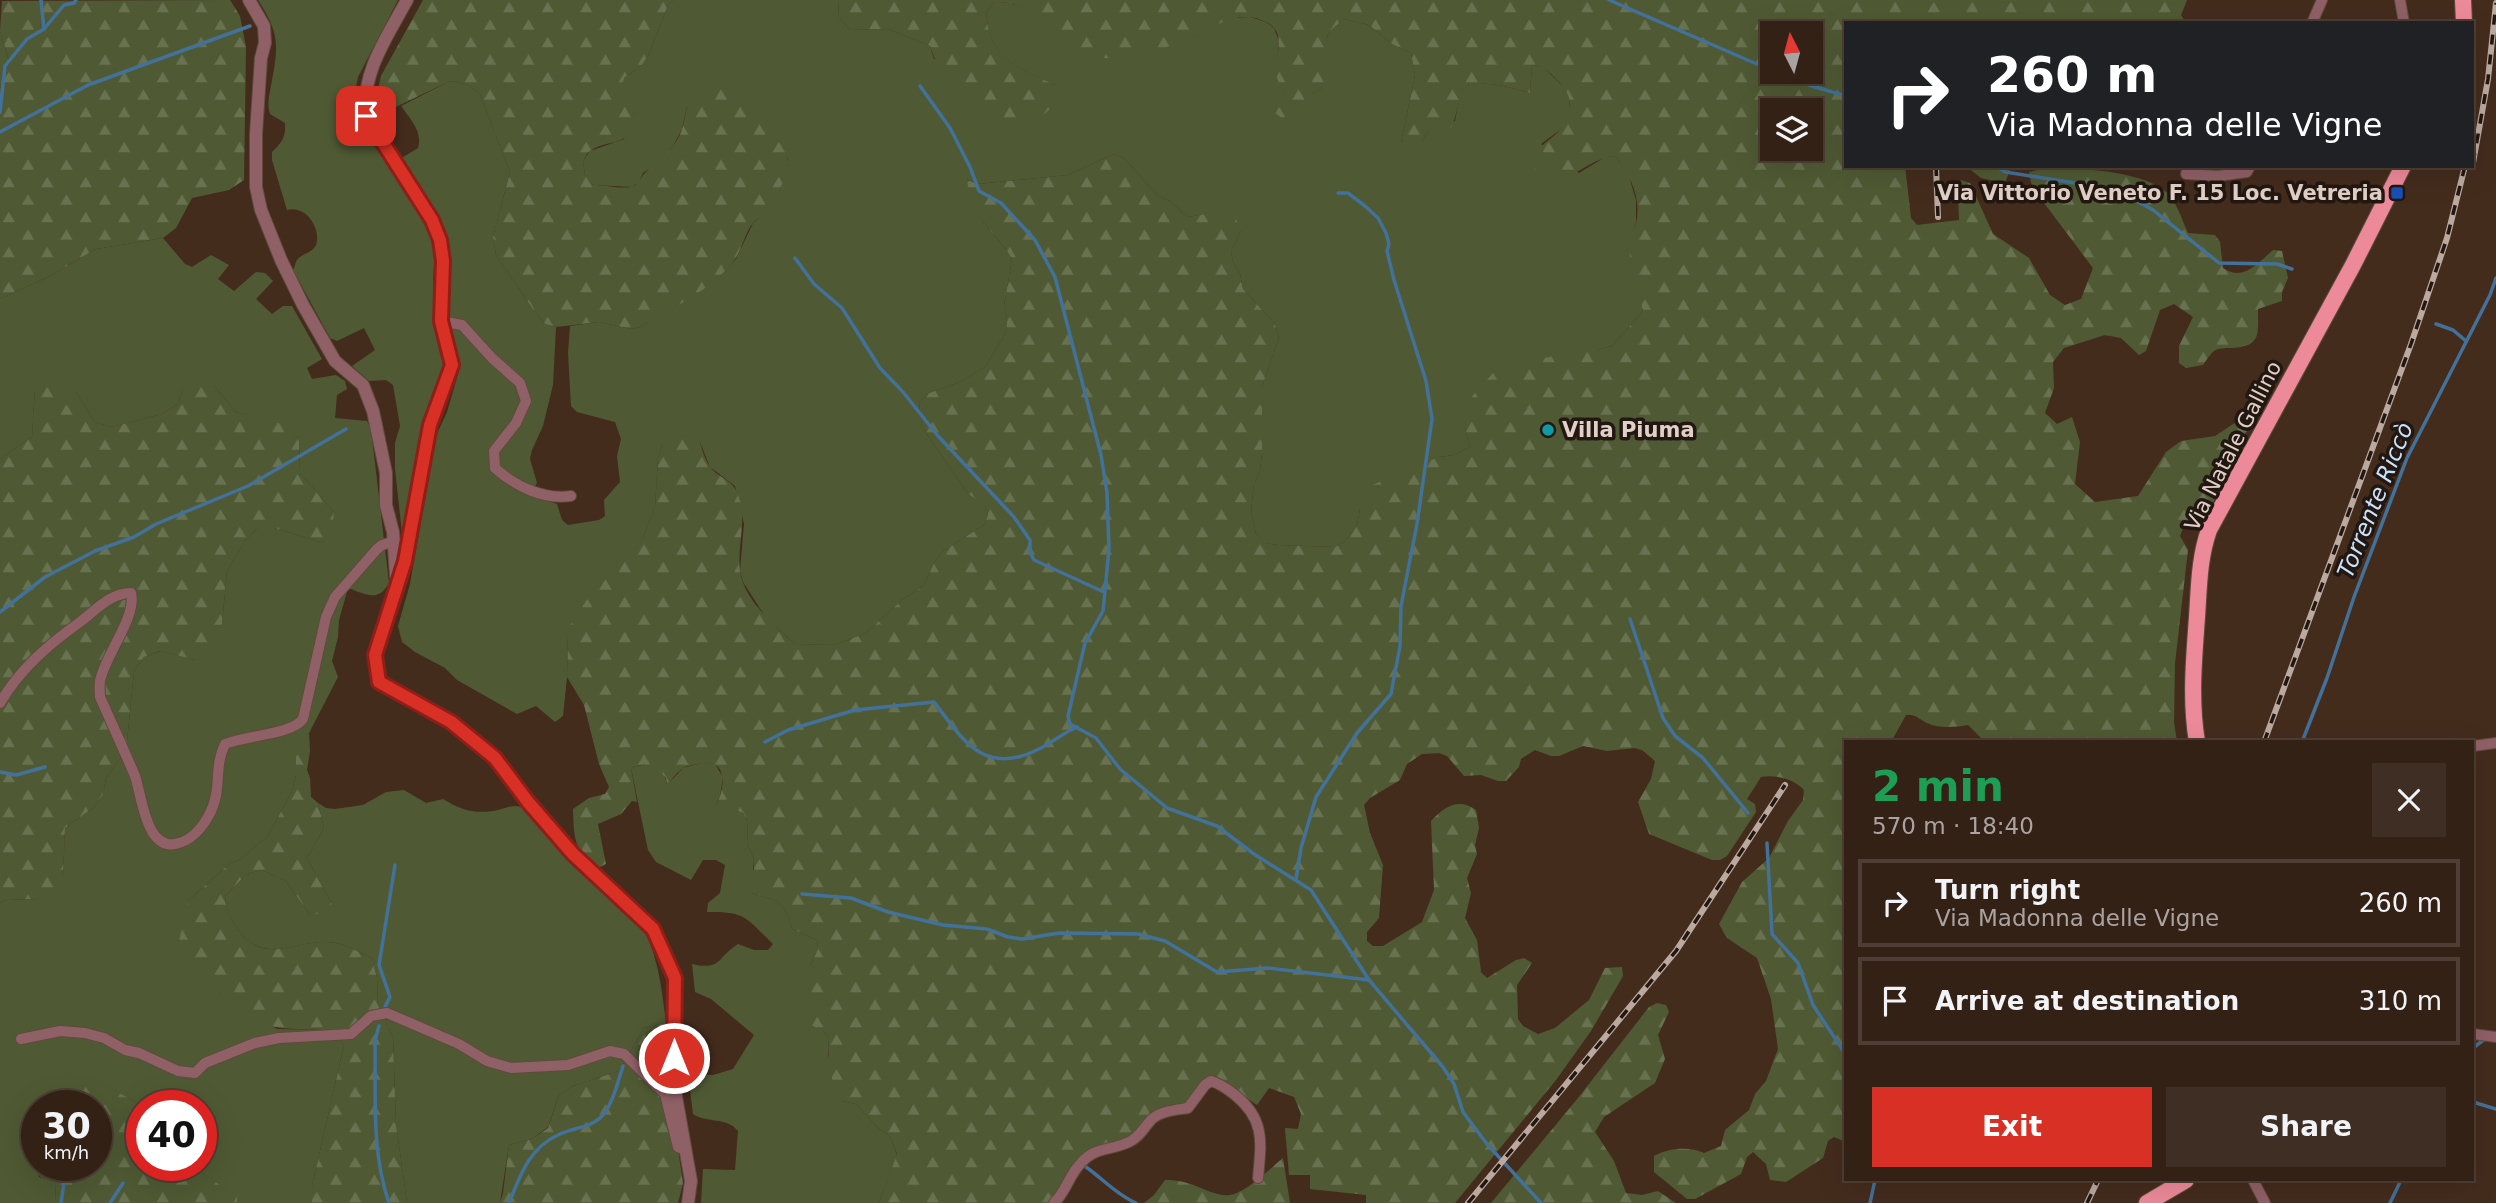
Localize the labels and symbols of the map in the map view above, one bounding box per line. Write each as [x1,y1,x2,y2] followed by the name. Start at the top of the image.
[1760,21,1824,84] north arrow
[336,86,396,146] pin
[1937,181,2383,205] place label: Via Vittorio Veneto F. 15 Loc. Vetreria
[2389,185,2405,201] marker: Via Vittorio Veneto F. 15 Loc. Vetreria
[2180,357,2286,535] street label: Via Natale Gallino
[1562,418,1695,442] place label: Villa Piuma
[2332,419,2418,581] water label: Torrente Riccò
[1540,422,1556,438] marker: Villa Piuma
[637,1021,711,1095] position arrow
[126,1090,217,1181] speed limit sign: 40

